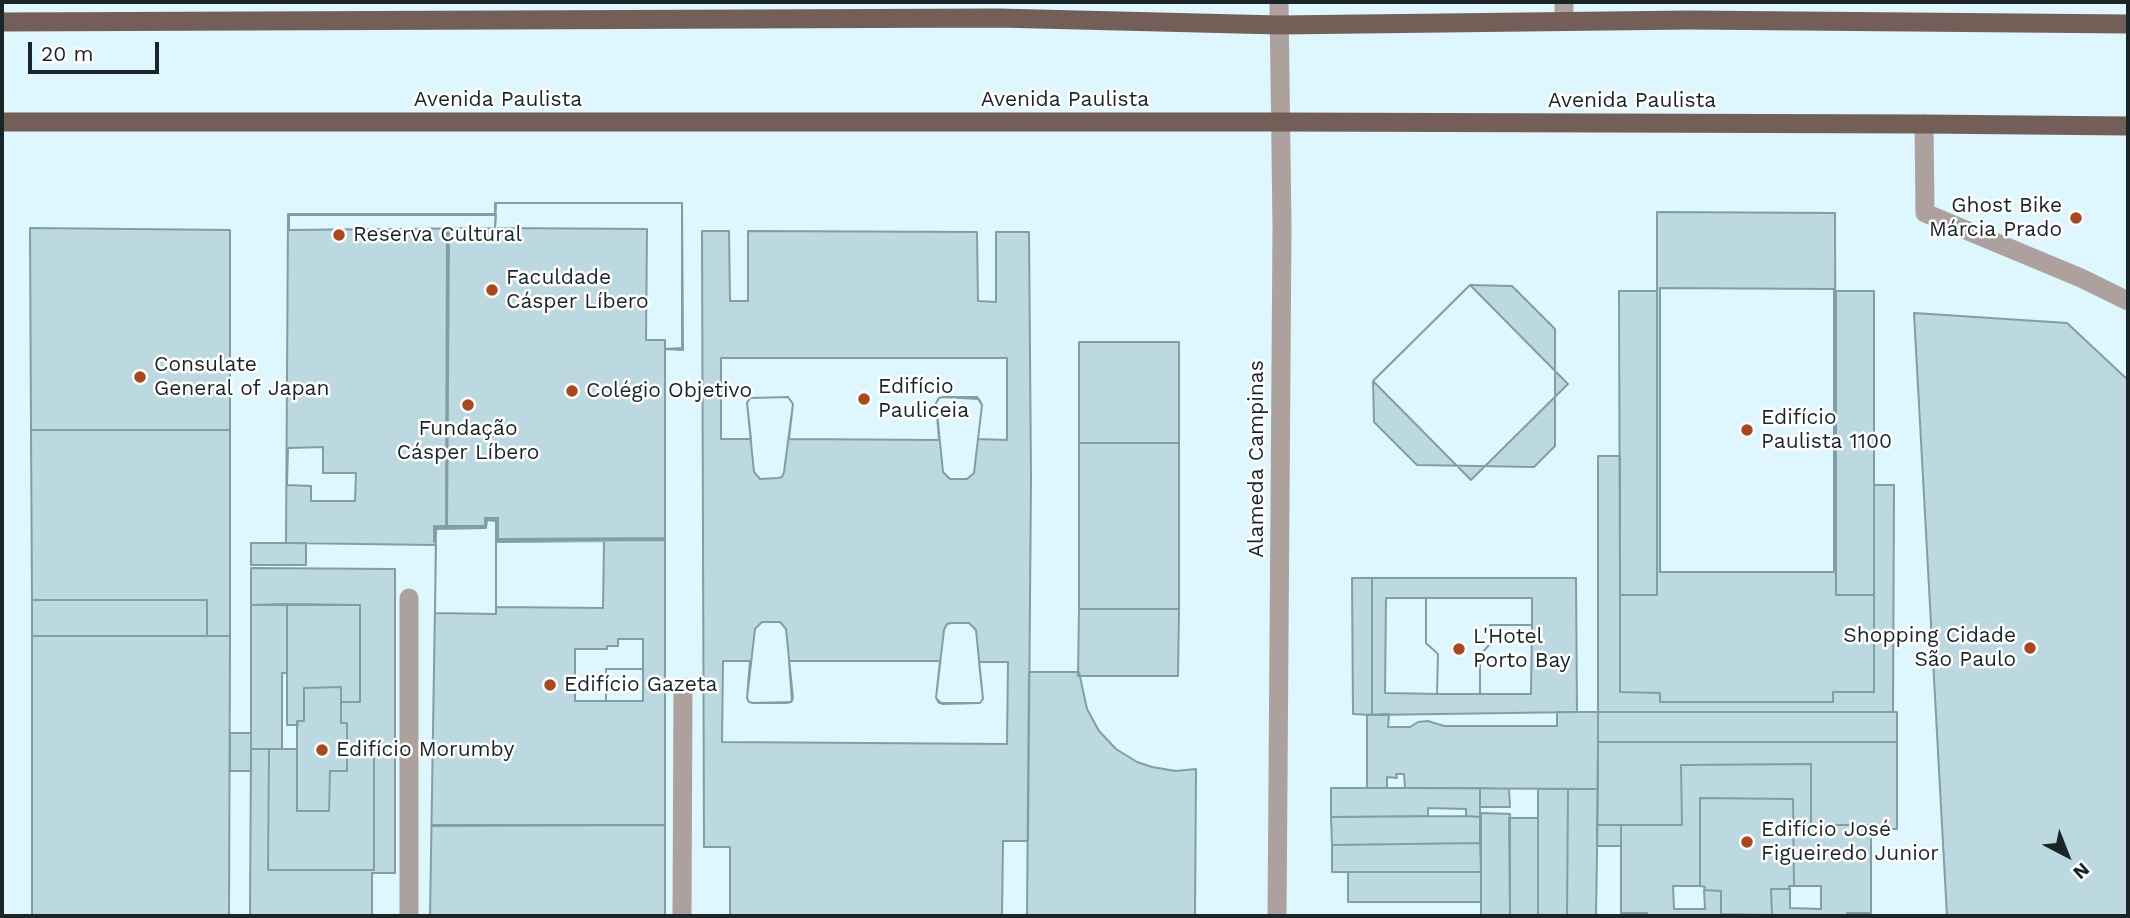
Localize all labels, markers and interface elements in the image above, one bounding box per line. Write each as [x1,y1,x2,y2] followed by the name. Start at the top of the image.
[32,28,163,72] scale bar
[41,41,93,66] text: 20 m
[414,87,582,113] street label: Avenida Paulista
[981,87,1149,113] street label: Avenida Paulista
[1548,88,1716,114] street label: Avenida Paulista
[1929,193,2062,243] place label: Ghost Bike Márcia Prado
[2068,210,2084,226] marker: Ghost Bike Márcia Prado
[353,222,522,248] place label: Reserva Cultural
[331,227,347,243] marker: Reserva Cultural
[506,265,649,315] place label: Faculdade Cásper Líbero
[484,282,500,298] marker: Faculdade Cásper Líbero
[154,352,329,402] place label: Consulate General of Japan
[1244,360,1270,558] street label: Alameda Campinas
[132,369,148,385] marker: Consulate General of Japan
[878,374,969,424] place label: Edifício Pauliceia
[586,378,752,404] place label: Colégio Objetivo
[564,383,580,399] marker: Colégio Objetivo
[856,391,872,407] marker: Edifício Pauliceia
[460,397,476,413] marker: Fundação Cásper Líbero
[1761,405,1892,455] place label: Edifício Paulista 1100
[397,416,539,466] place label: Fundação Cásper Líbero
[1739,422,1755,438] marker: Edifício Paulista 1100
[1843,623,2016,673] place label: Shopping Cidade São Paulo
[1473,624,1571,674] place label: L'Hotel Porto Bay
[2022,640,2038,656] marker: Shopping Cidade São Paulo
[1451,641,1467,657] marker: L'Hotel Porto Bay
[564,672,717,698] place label: Edifício Gazeta
[542,677,558,693] marker: Edifício Gazeta
[336,737,514,763] place label: Edifício Morumby
[314,742,330,758] marker: Edifício Morumby
[1761,817,1939,867] place label: Edifício José Figueiredo Junior
[2032,820,2102,890] north arrow
[1739,834,1755,850] marker: Edifício José Figueiredo Junior
[2068,858,2094,884] text: N

